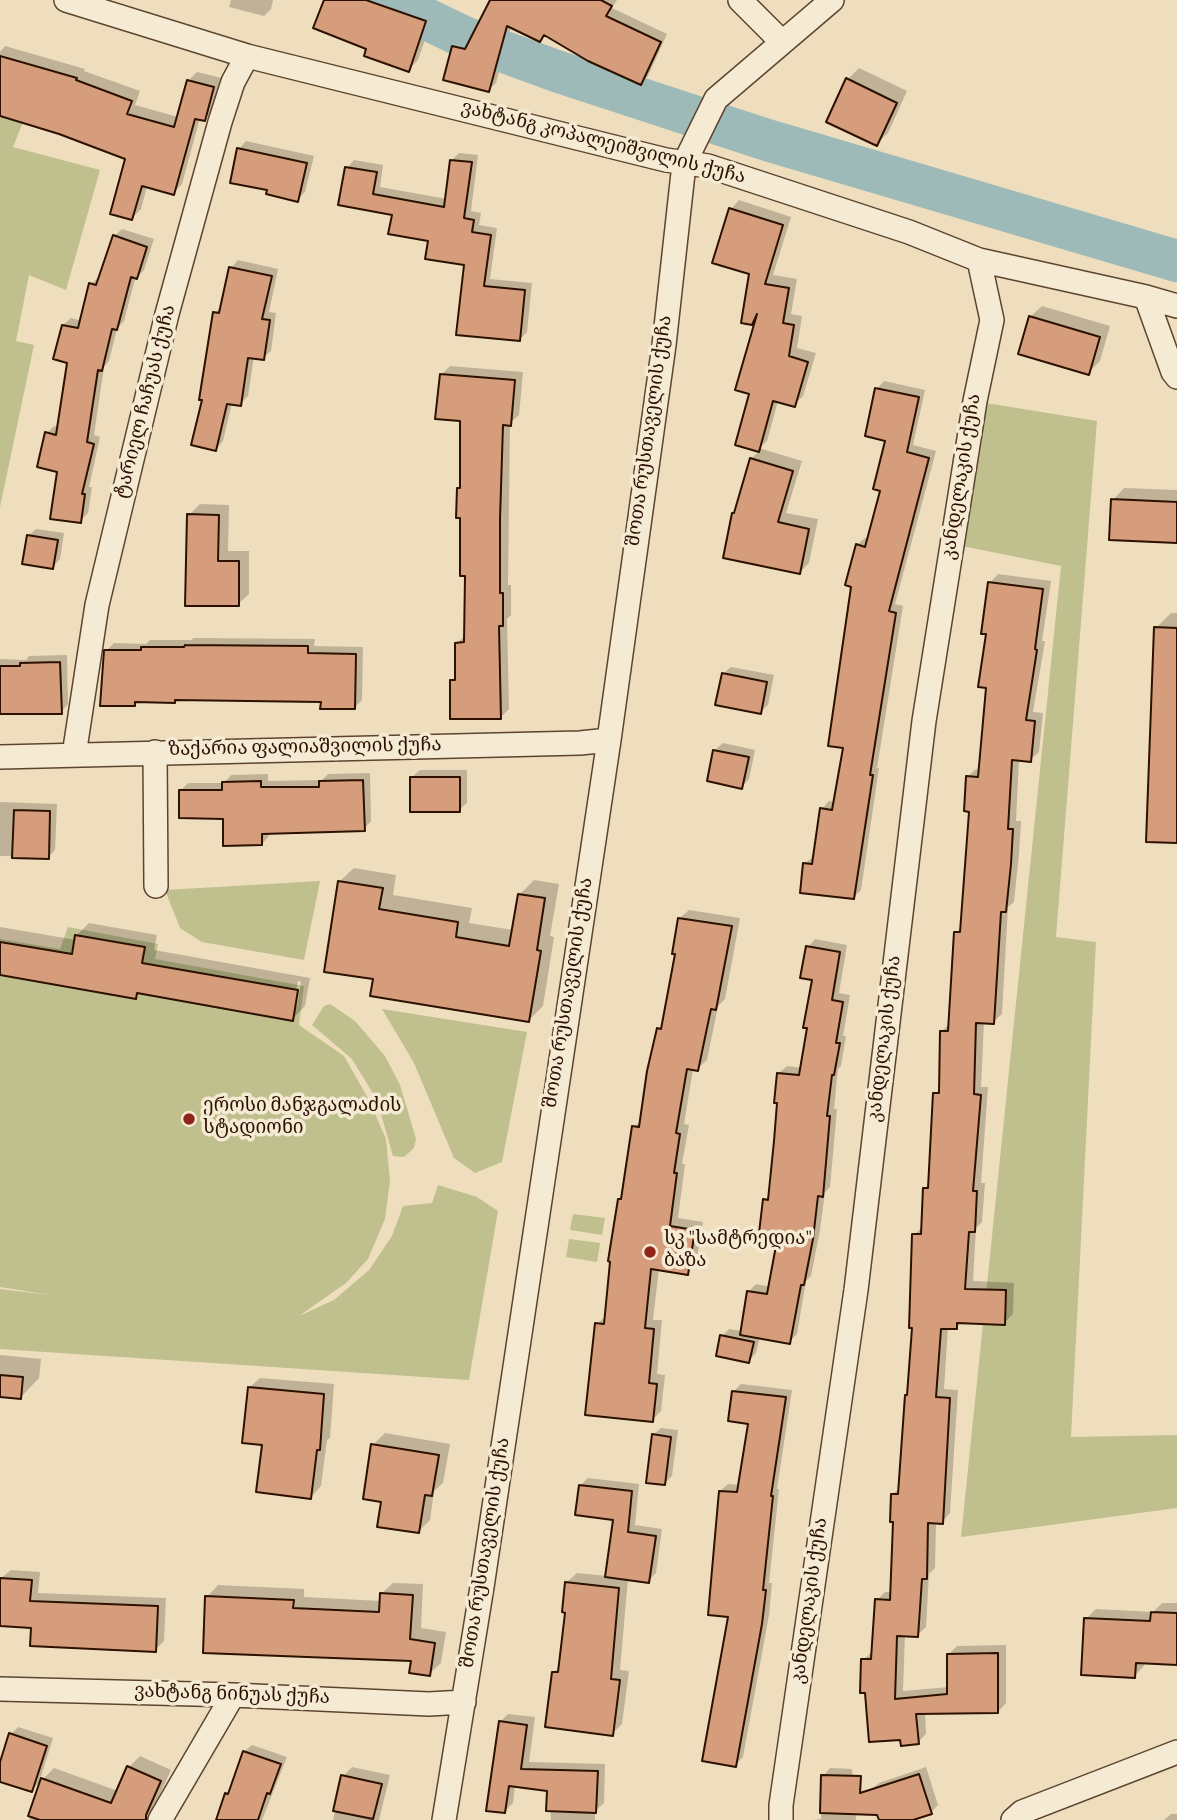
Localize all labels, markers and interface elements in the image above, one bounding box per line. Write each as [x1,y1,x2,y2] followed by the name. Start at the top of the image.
[458,98,748,190] street label: ვახტანგ კოპალეიშვილის ქუჩა
[112,303,182,501] street label: ტარიელ ჩაჩუას ქუჩა
[624,314,678,548] street label: შოთა რუსთაველის ქუჩა
[939,392,987,562] street label: კანდელაკის ქუჩა
[168,735,442,763] street label: ზაქარია ფალიაშვილის ქუჩა
[541,876,599,1110] street label: შოთა რუსთაველის ქუჩა
[864,954,908,1124] street label: კანდელაკის ქუჩა
[203,1097,401,1141] place label: ეროსი მანჯგალაძის სტადიონი
[181,1111,197,1127] marker: ეროსი მანჯგალაძის სტადიონი
[664,1230,812,1274] place label: სკ "სამტრედია" ბაზა
[642,1244,658,1260] marker: სკ "სამტრედია" ბაზა
[458,1436,516,1670] street label: შოთა რუსთაველის ქუჩა
[788,1516,834,1686] street label: კანდელაკის ქუჩა
[134,1681,330,1711] street label: ვახტანგ ნინუას ქუჩა

